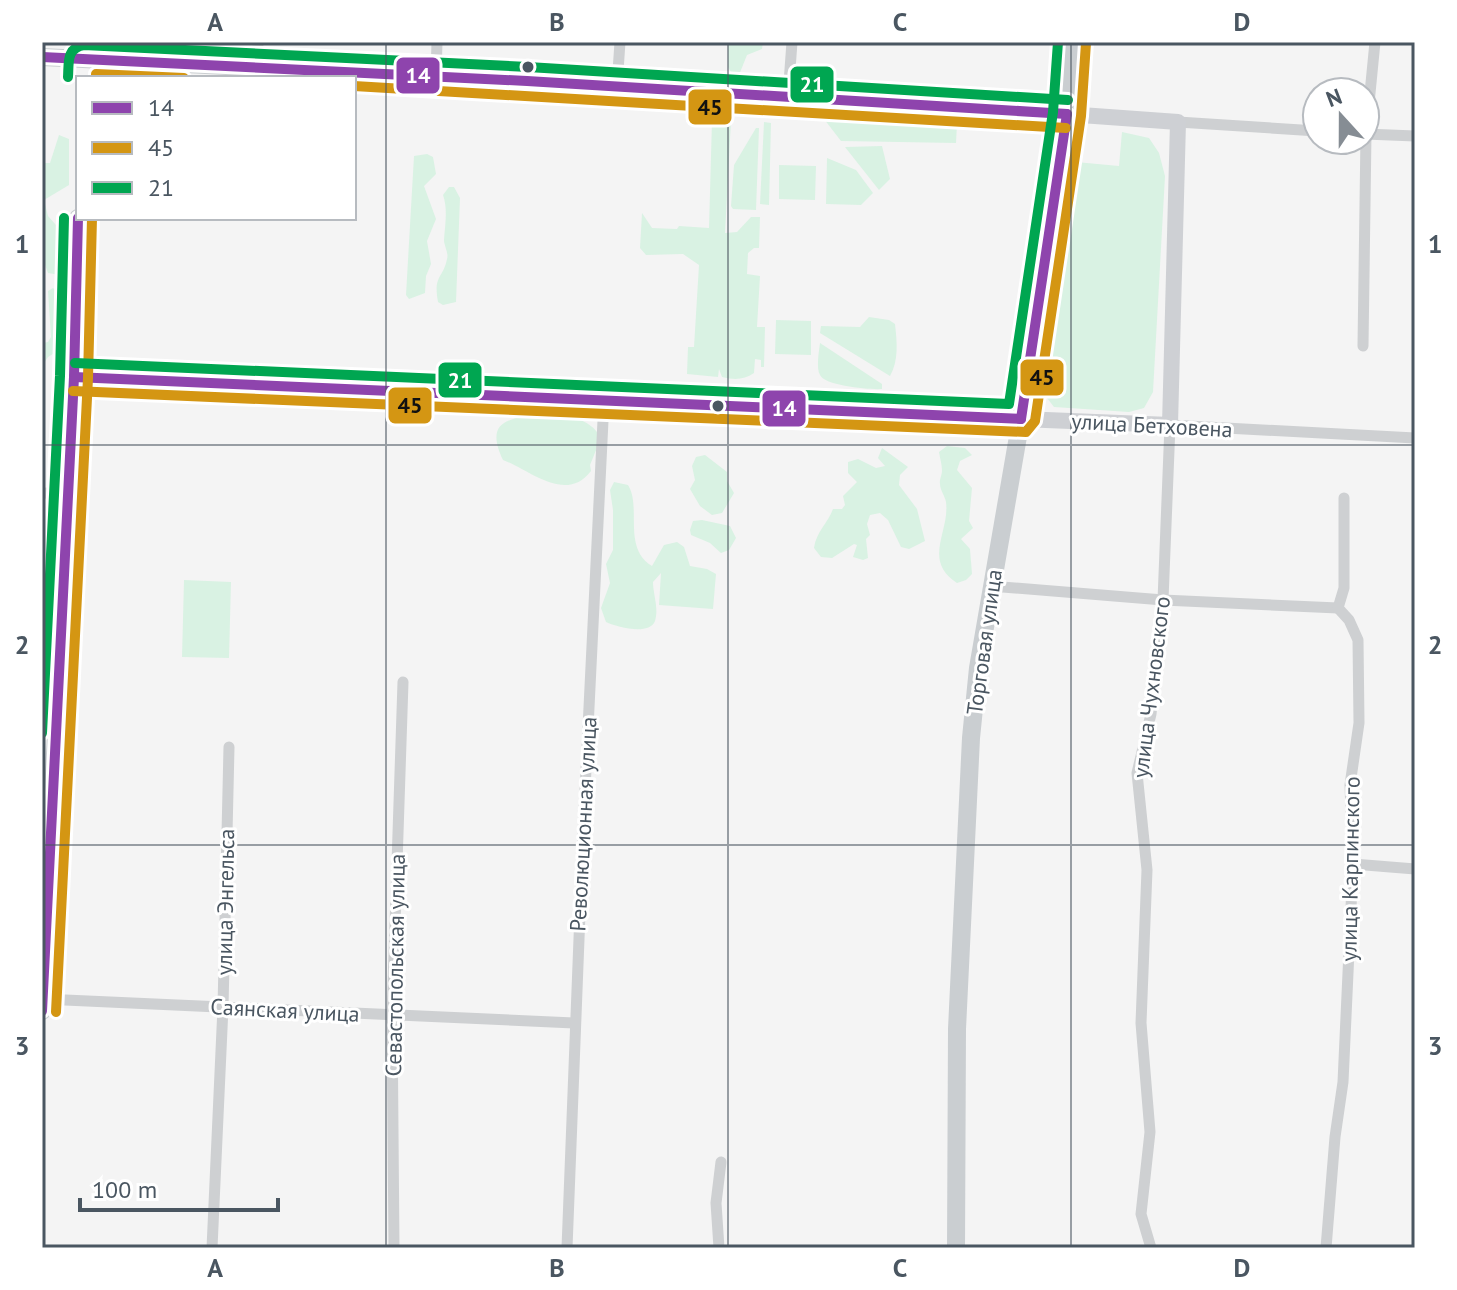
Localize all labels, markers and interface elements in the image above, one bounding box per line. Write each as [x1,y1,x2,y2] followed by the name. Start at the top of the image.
[207,5,223,38] text: A
[549,5,565,38] text: B
[893,5,907,38] text: C
[1234,5,1250,38] text: D
[395,56,441,95] line badge: 14
[520,59,536,75] unlabelled marker
[406,61,431,89] text: 14
[789,65,835,104] line badge: 21
[800,70,824,98] text: 21
[76,76,356,220] legend
[1301,76,1381,156] north arrow
[1322,82,1346,113] text: N
[687,88,733,126] line badge: 45
[148,92,174,123] text: 14
[698,93,722,121] text: 45
[148,132,174,163] text: 45
[148,172,174,203] text: 21
[15,227,29,260] text: 1
[1428,227,1442,260] text: 1
[1019,358,1065,397] line badge: 45
[437,361,483,399] line badge: 21
[1030,363,1054,391] text: 45
[448,366,472,394] text: 21
[387,386,433,425] line badge: 45
[761,389,807,428] line badge: 14
[398,391,422,419] text: 45
[772,394,797,422] text: 14
[710,398,726,414] unlabelled marker
[1071,407,1233,443] street label: улица Бетховена
[960,567,1008,717] street label: Торговая улица
[1126,595,1176,779] street label: улица Чухновского
[15,628,29,661] text: 2
[1428,628,1442,661] text: 2
[563,716,603,932] street label: Революционная улица
[1334,776,1366,962] street label: улица Карпинского
[210,828,240,976] street label: улица Энгельса
[379,853,411,1077] street label: Севастопольская улица
[210,992,360,1028] street label: Саянская улица
[15,1029,29,1062] text: 3
[1428,1029,1442,1062] text: 3
[80,1162,278,1212] scale bar
[92,1174,157,1205] text: 100 m
[207,1251,223,1284] text: A
[549,1251,565,1284] text: B
[893,1251,907,1284] text: C
[1234,1251,1250,1284] text: D

